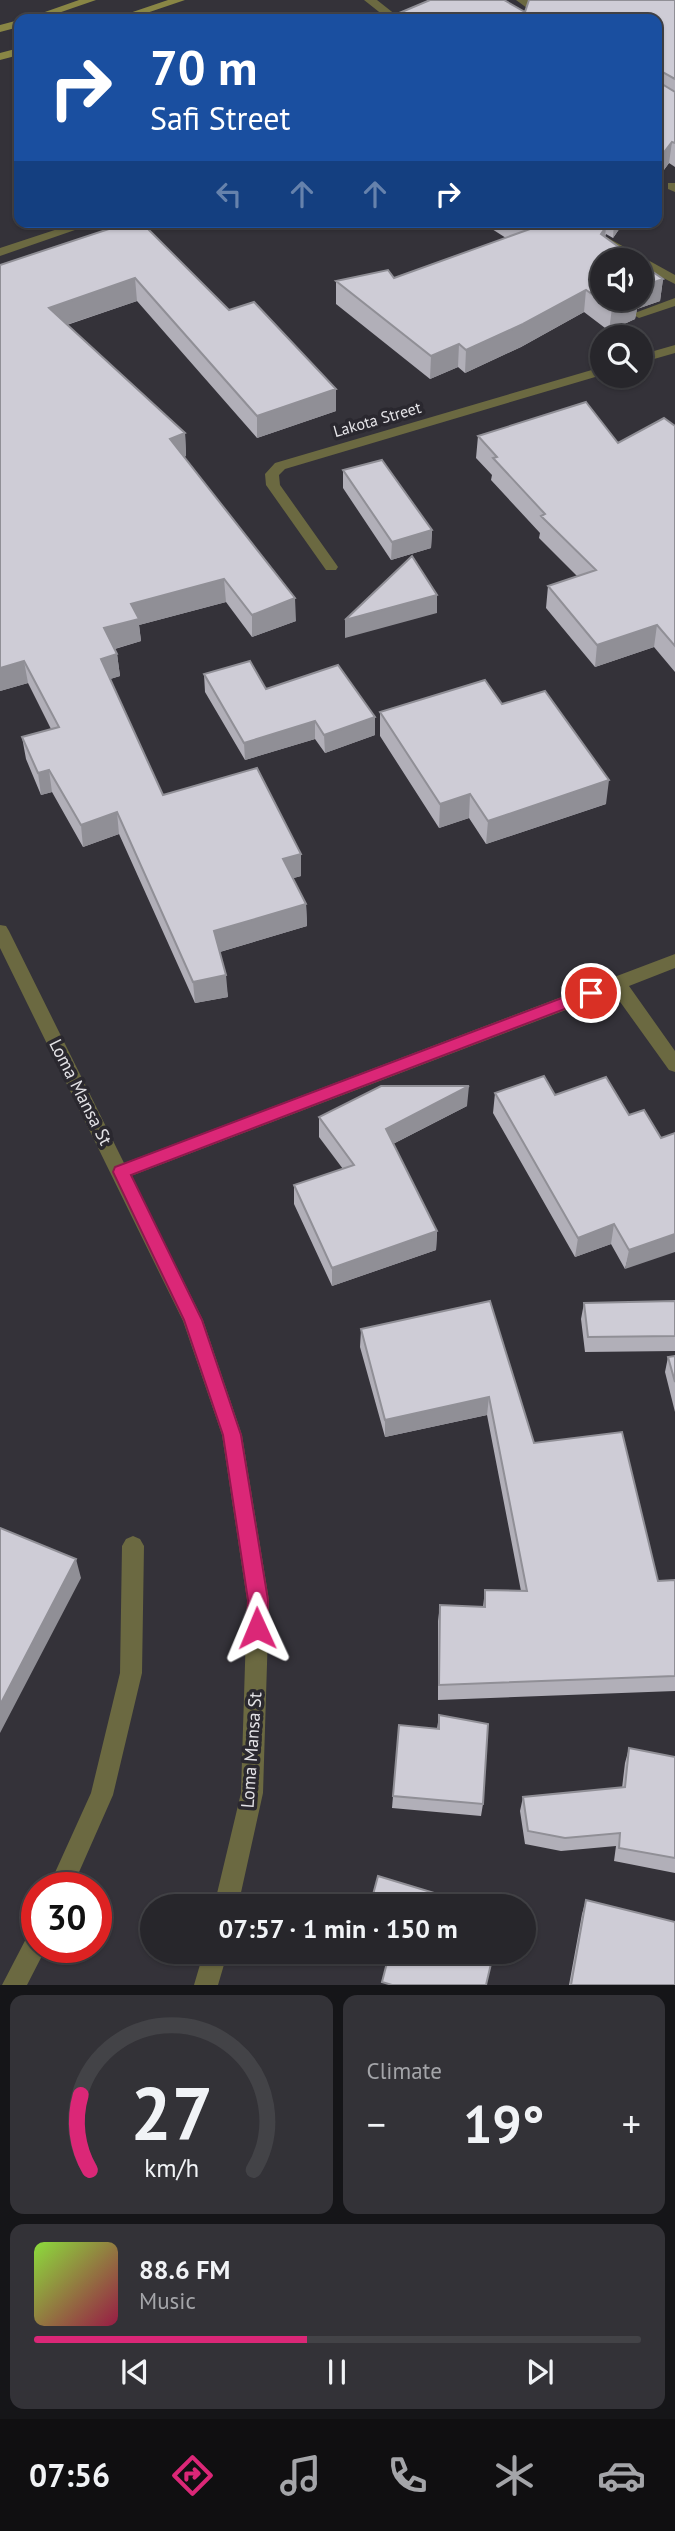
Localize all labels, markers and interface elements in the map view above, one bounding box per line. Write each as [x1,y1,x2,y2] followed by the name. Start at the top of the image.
[150,35,257,99] text: 70 m
[35,42,126,133] icon: right
[150,97,290,139] text: Safi Street
[210,175,248,213] icon: left
[283,175,321,213] icon: ahead
[356,175,394,213] icon: ahead
[429,175,467,213] icon: right
[590,248,653,388] map controls
[590,248,653,311] button: sound
[590,325,653,388] button: search
[331,397,424,441] street label: Lakota Street
[561,963,621,1023] pin
[572,974,610,1012] icon: arrive
[44,1035,118,1149] street label: Loma Mansa St
[220,1591,294,1665] position arrow
[235,1691,267,1809] street label: Loma Mansa St
[21,1872,112,1963] speed limit sign: 30
[218,1912,458,1945] text: 07:57 · 1 min · 150 m
[367,2056,442,2085] text: Climate
[130,2067,213,2161] text: 27
[463,2090,545,2157] text: 19°
[367,2099,386,2148] text: −
[622,2099,641,2148] text: +
[144,2152,199,2184] text: km/h
[139,2253,230,2286] text: 88.6 FM
[139,2286,196,2315] text: Music
[116,2353,154,2391] icon: previous
[318,2353,356,2391] icon: pause
[521,2353,559,2391] icon: next
[168,2451,217,2500] icon: directions
[276,2451,325,2500] icon: music
[383,2451,432,2500] icon: phone
[490,2451,539,2500] icon: climate
[597,2451,646,2500] icon: car
[29,2454,110,2496] text: 07:56

